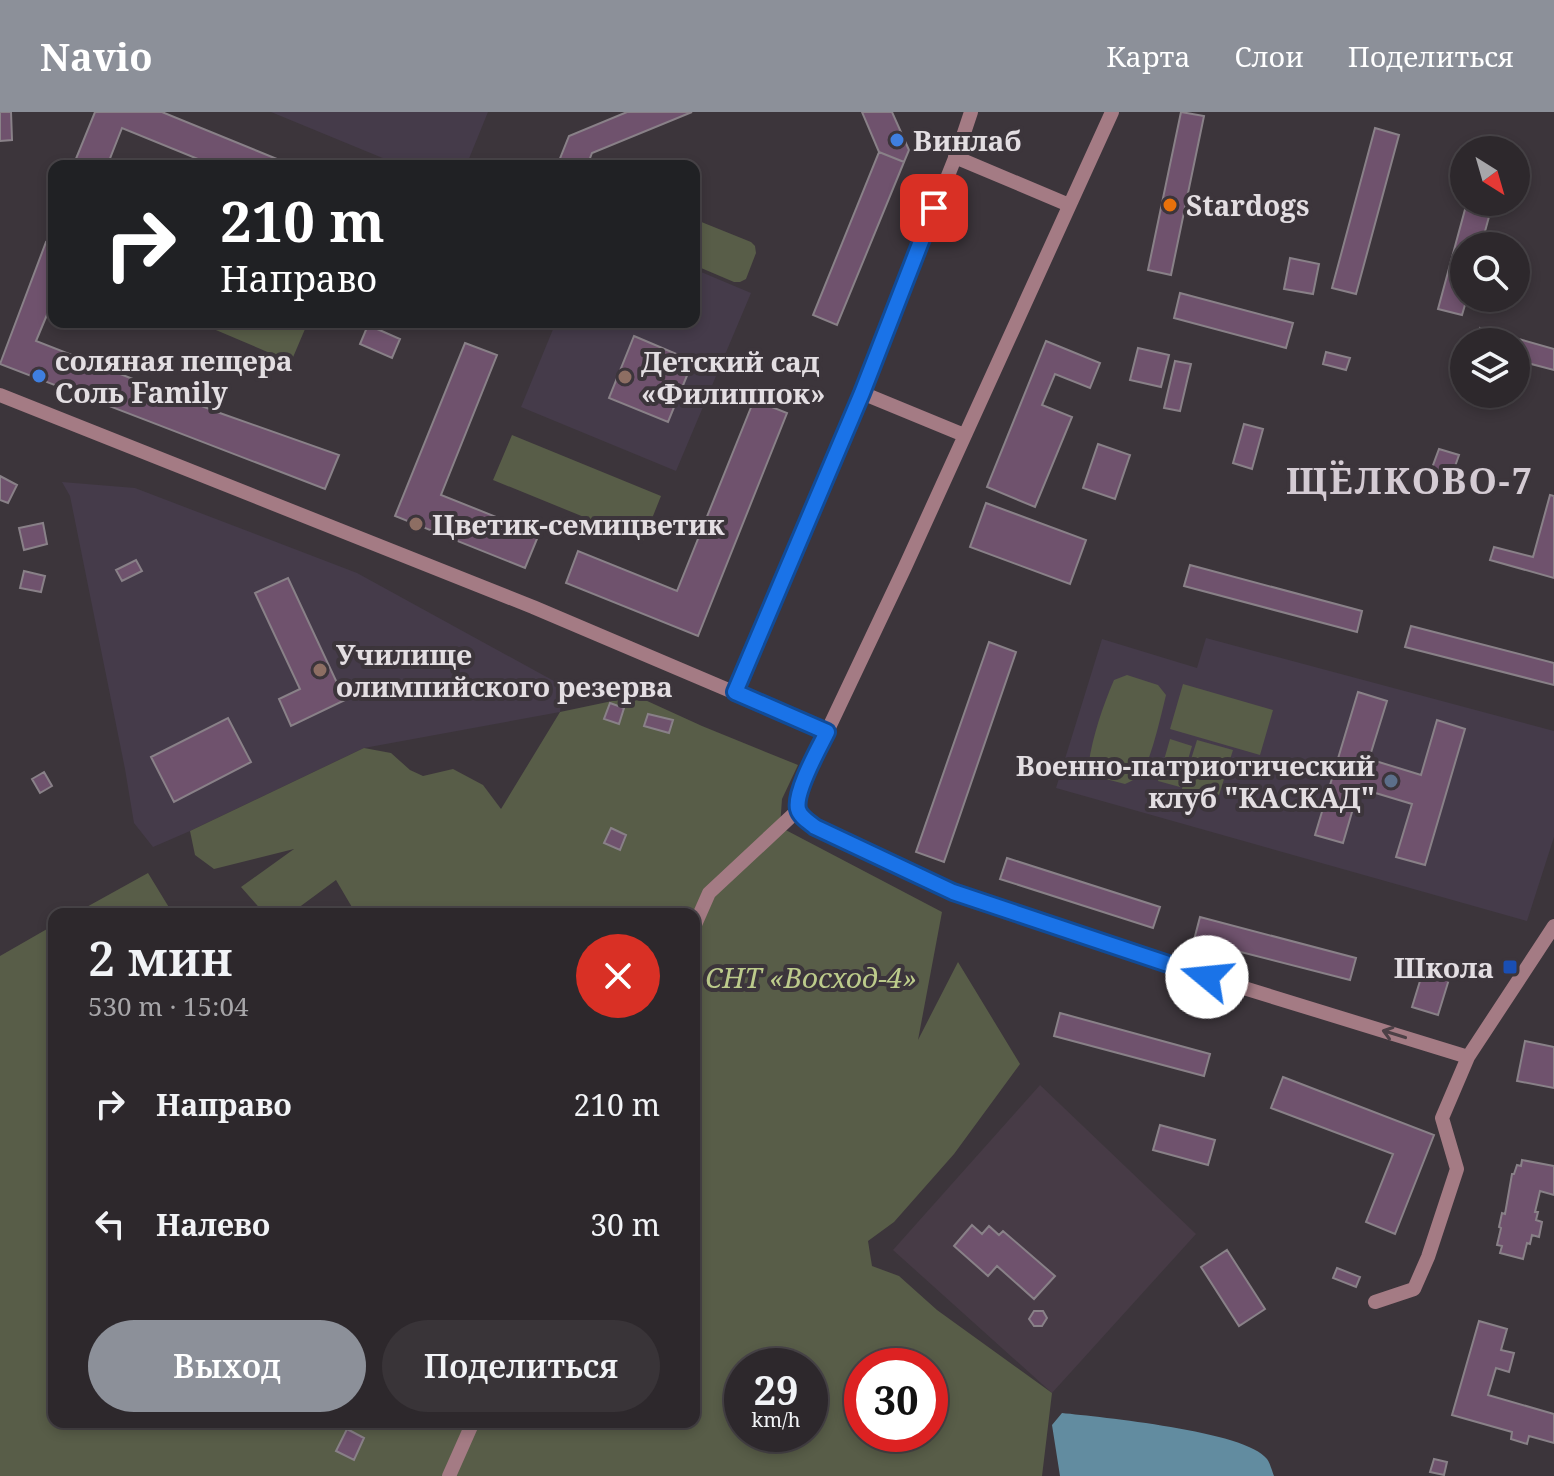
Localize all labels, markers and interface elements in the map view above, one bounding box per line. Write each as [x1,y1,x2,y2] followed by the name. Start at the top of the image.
[40,30,152,82] text: Navio
[1106,37,1190,75] text: Карта
[1234,37,1304,75] text: Слои
[1348,37,1514,75] text: Поделиться
[913,121,1021,159] place label: Винлаб
[888,131,906,149] marker: Винлаб
[1450,136,1530,216] north arrow
[1450,136,1530,408] map controls
[900,174,968,242] pin
[220,182,385,258] text: 210 m
[912,186,956,230] icon: arrive
[1186,186,1310,224] place label: Stardogs
[88,192,192,296] icon: right
[1161,196,1179,214] marker: Stardogs
[1450,232,1530,312] button: search
[220,254,377,303] text: Направо
[1450,328,1530,408] button: layers
[55,341,293,411] place label: соляная пещера Соль Family
[641,342,826,412] place label: Детский сад «Филиппок»
[30,367,48,385] marker: соляная пещера Соль Family
[616,368,634,386] marker: Детский сад «Филиппок»
[1286,456,1534,505] district label: ЩЁЛКОВО-7
[432,505,725,543] place label: Цветик-семицветик
[407,515,425,533] marker: Цветик-семицветик
[336,635,673,705] place label: Училище олимпийского резерва
[311,661,329,679] marker: Училище олимпийского резерва
[1016,746,1375,816] place label: Военно-патриотический клуб "КАСКАД"
[1382,772,1400,790] marker: Военно-патриотический клуб "КАСКАД"
[88,925,233,990] text: 2 мин
[576,934,660,1018] button: close
[1165,935,1249,1019] position arrow
[1394,948,1494,986] place label: Школа
[705,958,917,996] park label: СНТ «Восход-4»
[1501,958,1519,976] marker: Школа
[88,988,249,1024] text: 530 m · 15:04
[1382,1026,1407,1040] one-way arrow
[88,1082,132,1126] icon: right
[156,1084,292,1125] text: Направо
[574,1084,660,1125] text: 210 m
[88,1202,132,1246] icon: left
[156,1204,270,1245] text: Налево
[590,1204,660,1245] text: 30 m
[88,1320,366,1412] button: Выход
[382,1320,660,1412] button: Поделиться
[844,1348,948,1452] speed limit sign: 30
[753,1362,799,1417] text: 29
[751,1406,801,1433] text: km/h

